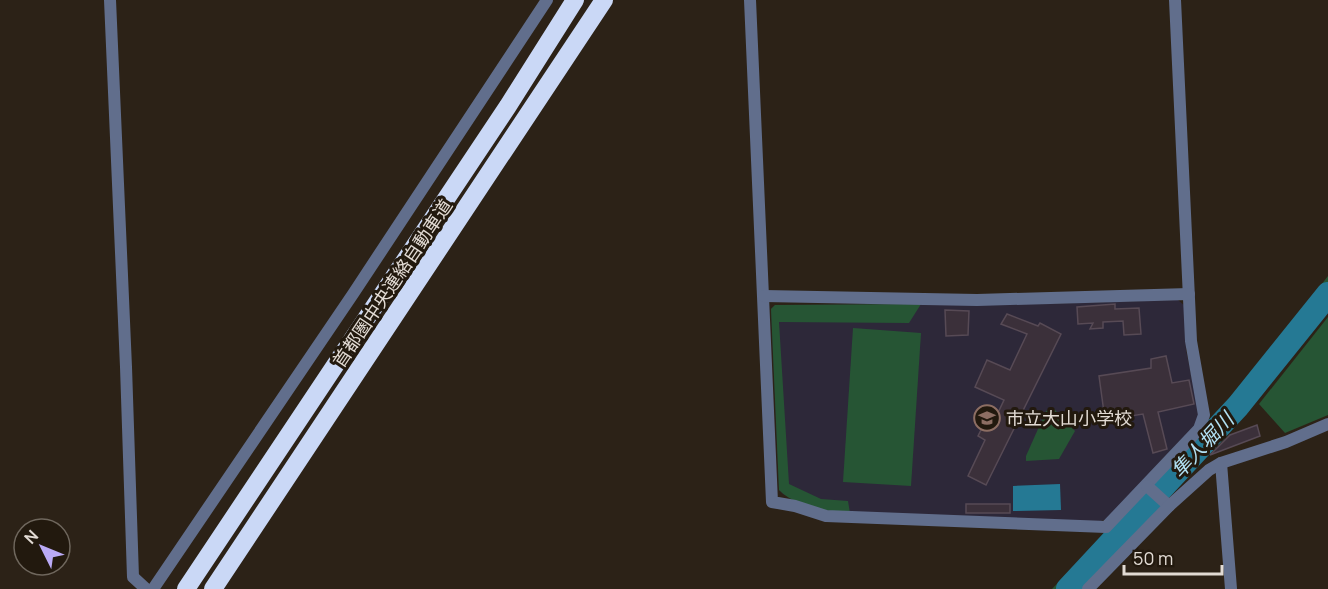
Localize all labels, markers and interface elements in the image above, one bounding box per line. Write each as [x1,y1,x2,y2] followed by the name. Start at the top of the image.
[327,194,457,372] street label: 首都圏中央連絡自動車道
[972,403,1002,433] school or university icon: 市立大山小学校
[1165,405,1241,483] water label: 隼人堀川
[1006,406,1132,430] place label: 市立大山小学校
[12,517,72,577] north arrow
[19,525,43,548] text: N
[1124,538,1222,576] scale bar
[1133,546,1173,570] text: 50 m

